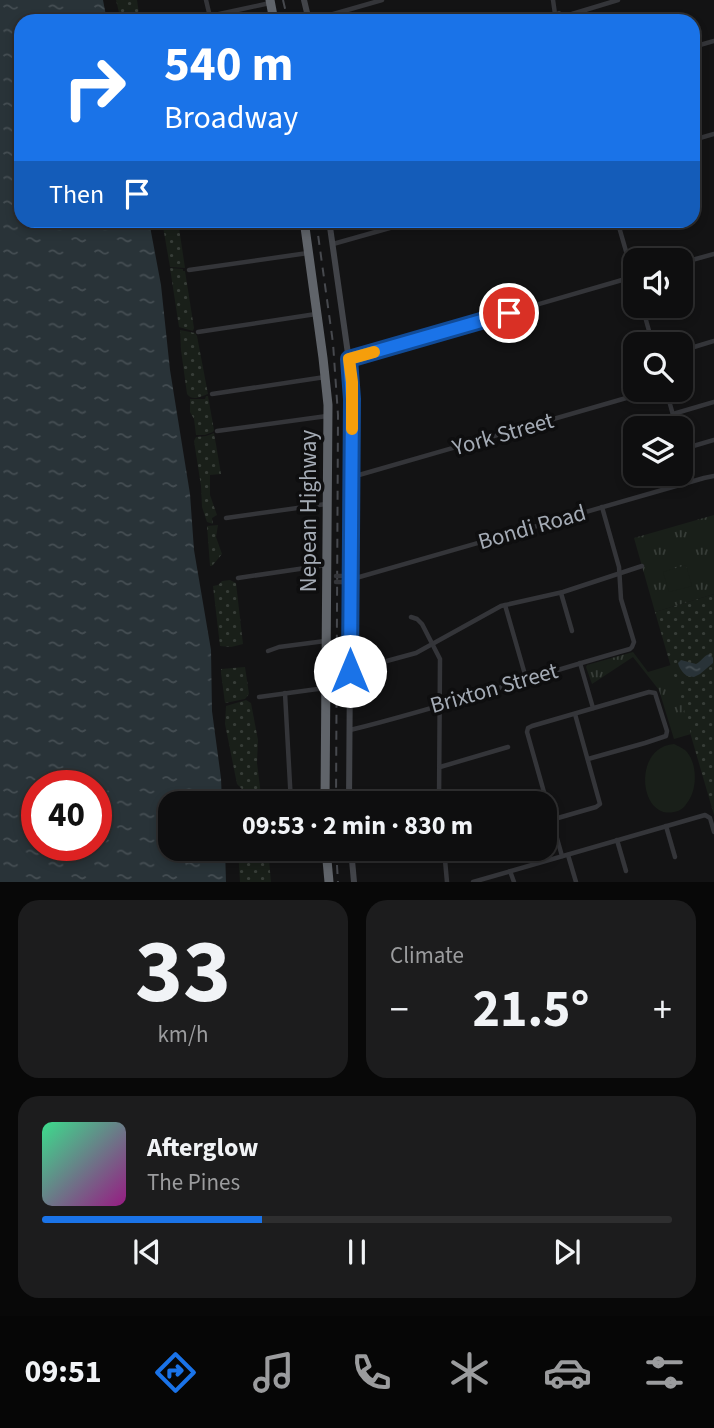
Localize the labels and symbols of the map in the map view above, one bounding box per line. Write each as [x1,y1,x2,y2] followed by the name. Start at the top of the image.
[479,283,539,343] pin
[447,404,558,464] street label: York Street
[292,430,325,592] street label: Nepean Highway
[474,496,590,558] street label: Bondi Road
[313,634,387,708] position arrow
[426,654,562,722] street label: Brixton Street
[21,770,112,861] speed limit sign: 40

